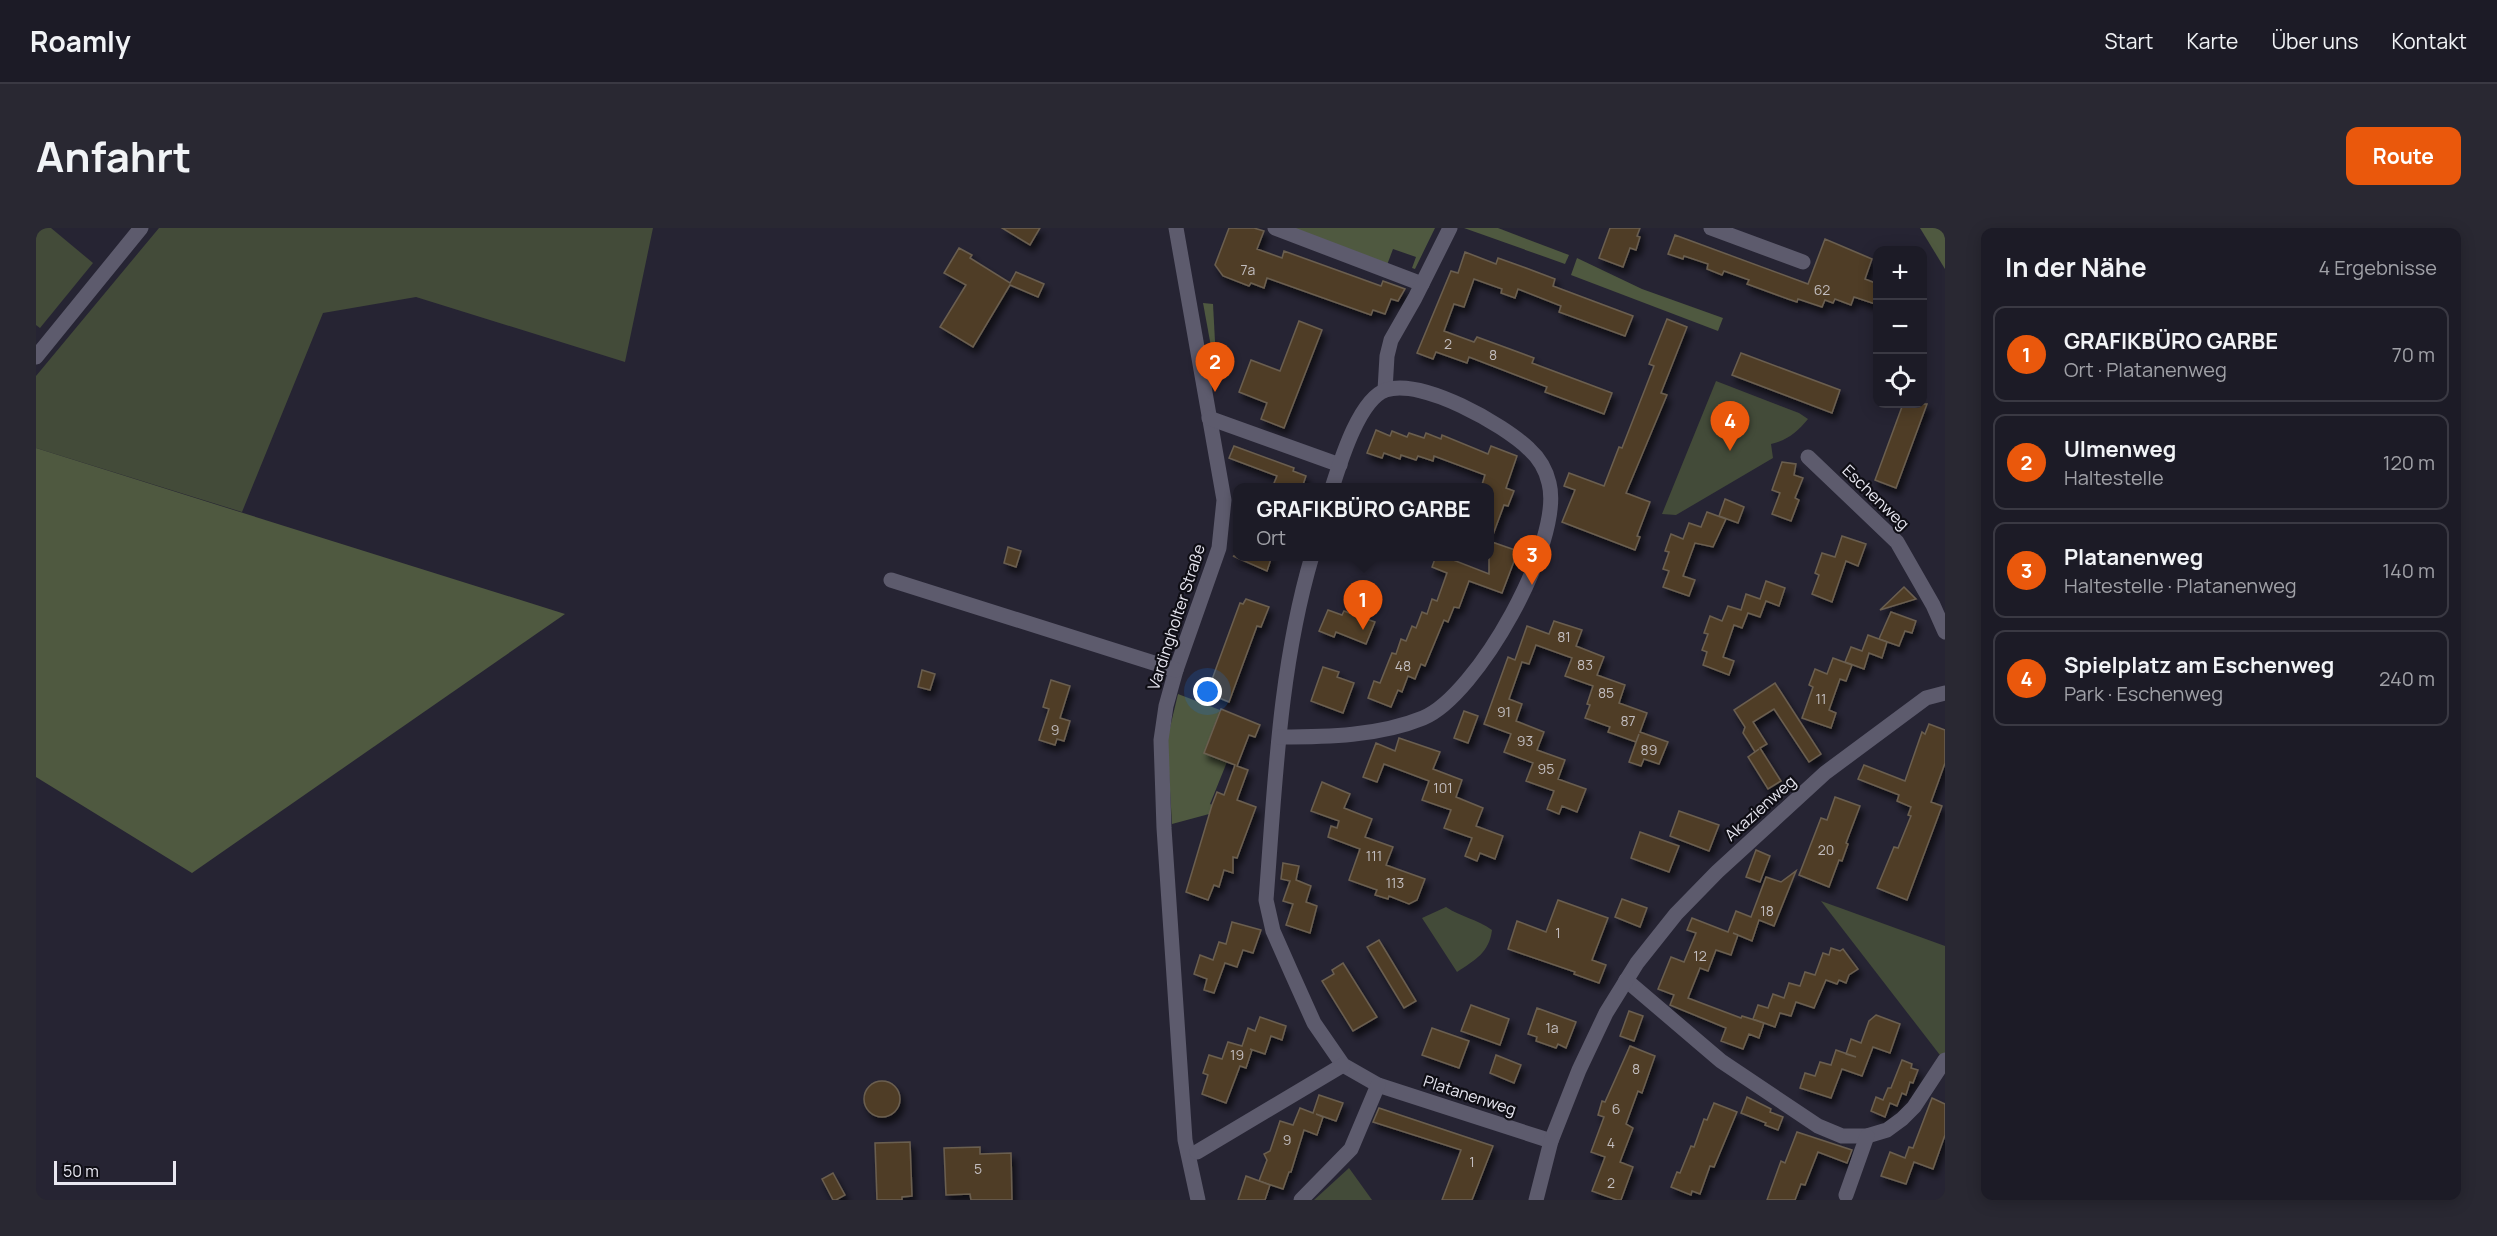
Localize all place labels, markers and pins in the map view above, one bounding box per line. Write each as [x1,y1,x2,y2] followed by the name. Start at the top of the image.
[1196,342,1234,392] pin: 2
[1710,402,1750,451] pin: 4
[1512,536,1552,585] pin: 3
[1344,580,1382,630] pin: 1

